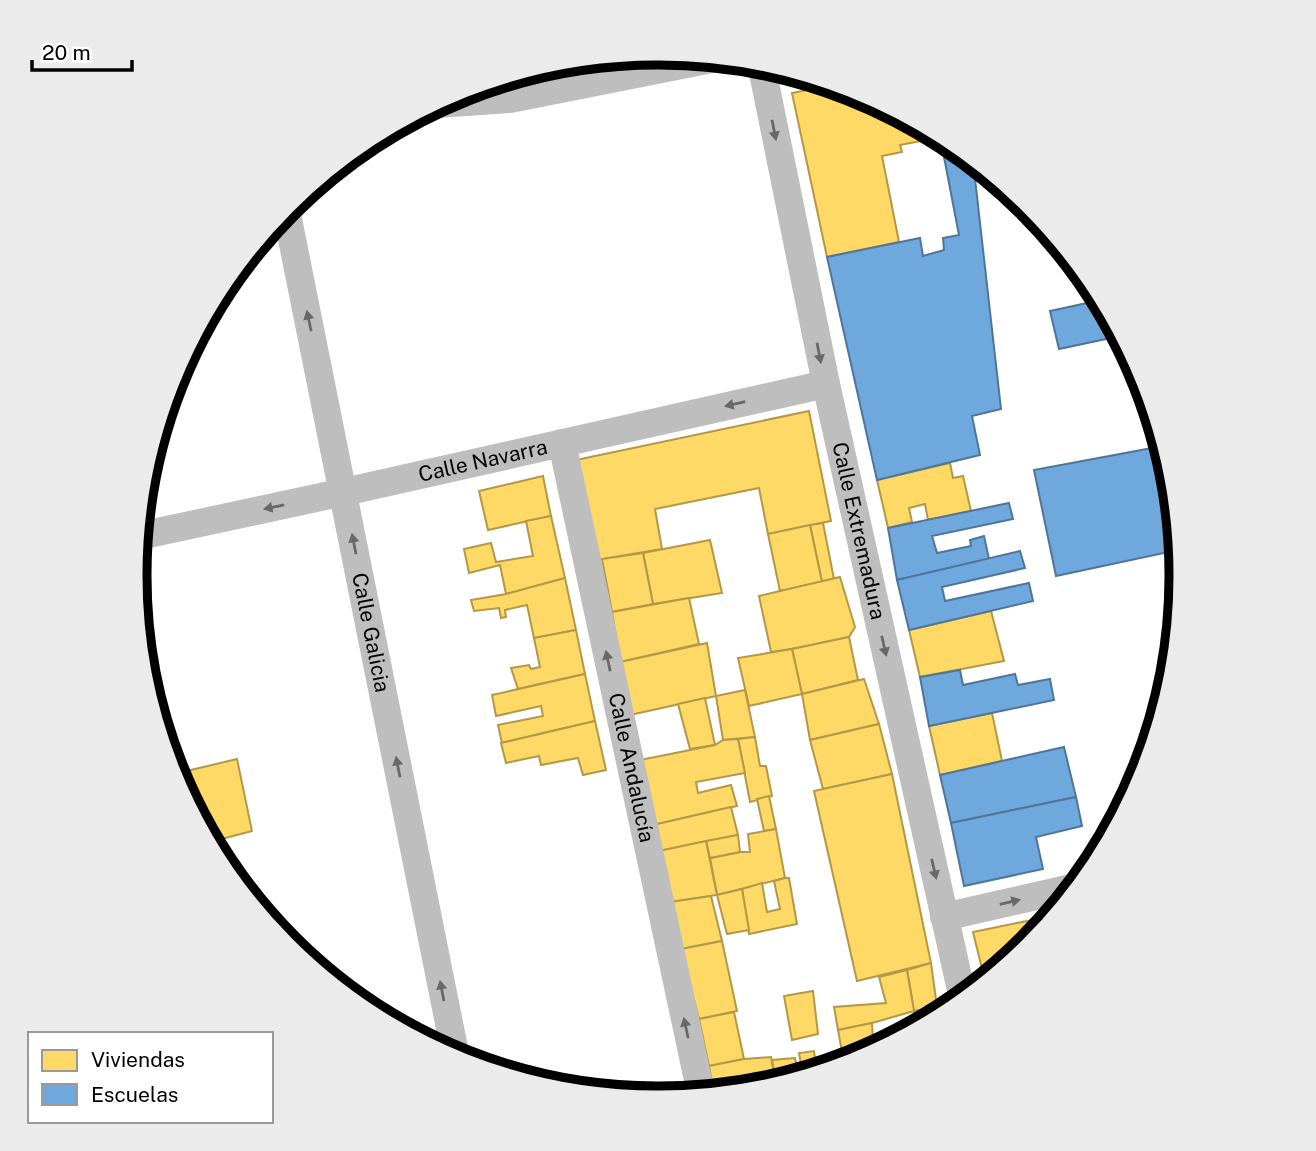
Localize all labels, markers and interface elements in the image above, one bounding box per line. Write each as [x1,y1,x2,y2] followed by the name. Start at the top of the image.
[32,28,131,72] scale bar
[42,40,91,65] text: 20 m
[769,119,780,141] one-way arrow
[303,310,314,332] one-way arrow
[814,342,825,364] one-way arrow
[724,399,746,410] one-way arrow
[416,434,550,487] street label: Calle Navarra
[827,440,891,622] street label: Calle Extremadura
[263,501,285,512] one-way arrow
[348,533,359,555] one-way arrow
[347,571,395,694] street label: Calle Galicia
[879,635,890,657] one-way arrow
[603,650,614,672] one-way arrow
[604,691,660,845] street label: Calle Andalucía
[393,756,404,778] one-way arrow
[928,858,939,880] one-way arrow
[999,896,1021,907] one-way arrow
[437,980,448,1002] one-way arrow
[681,1017,692,1039] one-way arrow
[28,1032,273,1123] legend
[91,1047,185,1072] text: Viviendas
[91,1082,178,1107] text: Escuelas

